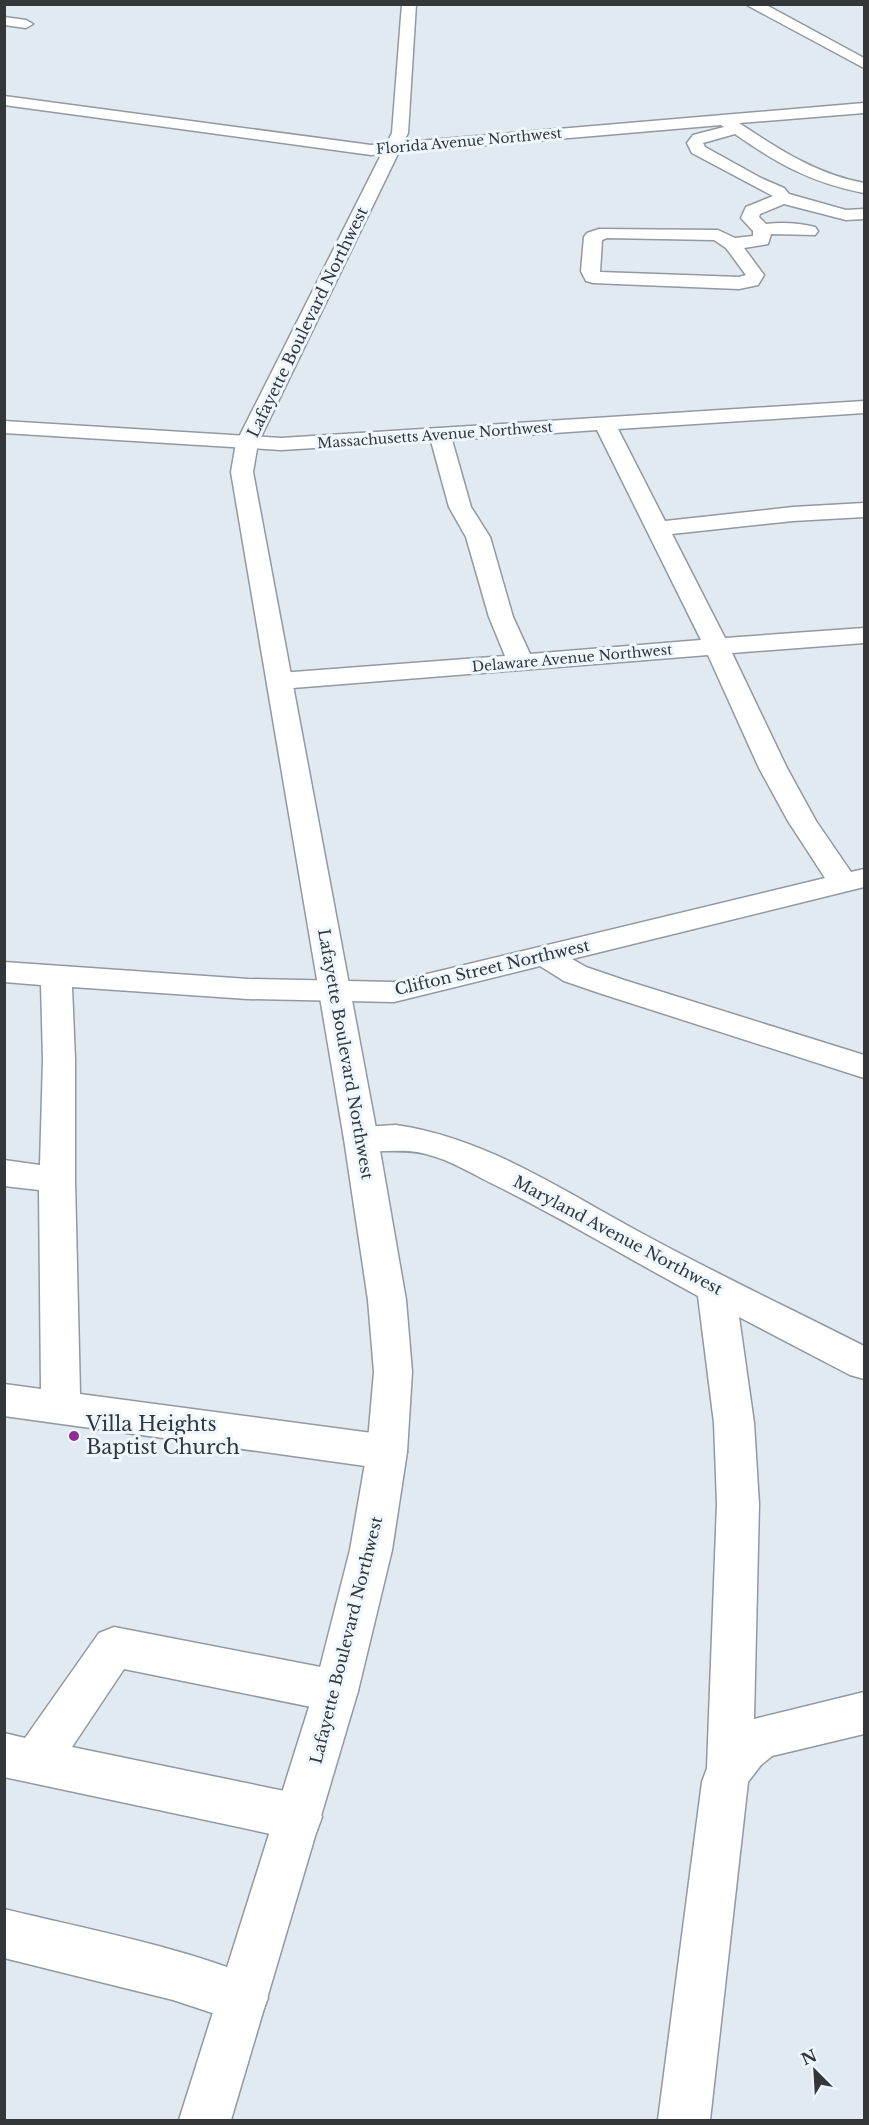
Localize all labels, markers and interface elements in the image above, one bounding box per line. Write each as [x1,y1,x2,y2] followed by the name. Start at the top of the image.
[375,124,563,158] street label: Florida Avenue Northwest
[242,203,372,441] street label: Lafayette Boulevard Northwest
[317,418,554,452] street label: Massachusetts Avenue Northwest
[471,640,674,676] street label: Delaware Avenue Northwest
[314,927,378,1181] street label: Lafayette Boulevard Northwest
[393,935,591,999] street label: Clifton Street Northwest
[510,1171,726,1299] street label: Maryland Avenue Northwest
[85,1412,240,1459] place label: Villa Heights Baptist Church
[67,1429,81,1443] marker: Villa Heights Baptist Church
[306,1514,386,1766] street label: Lafayette Boulevard Northwest
[785,2041,845,2101] north arrow
[798,2045,820,2069] text: N

